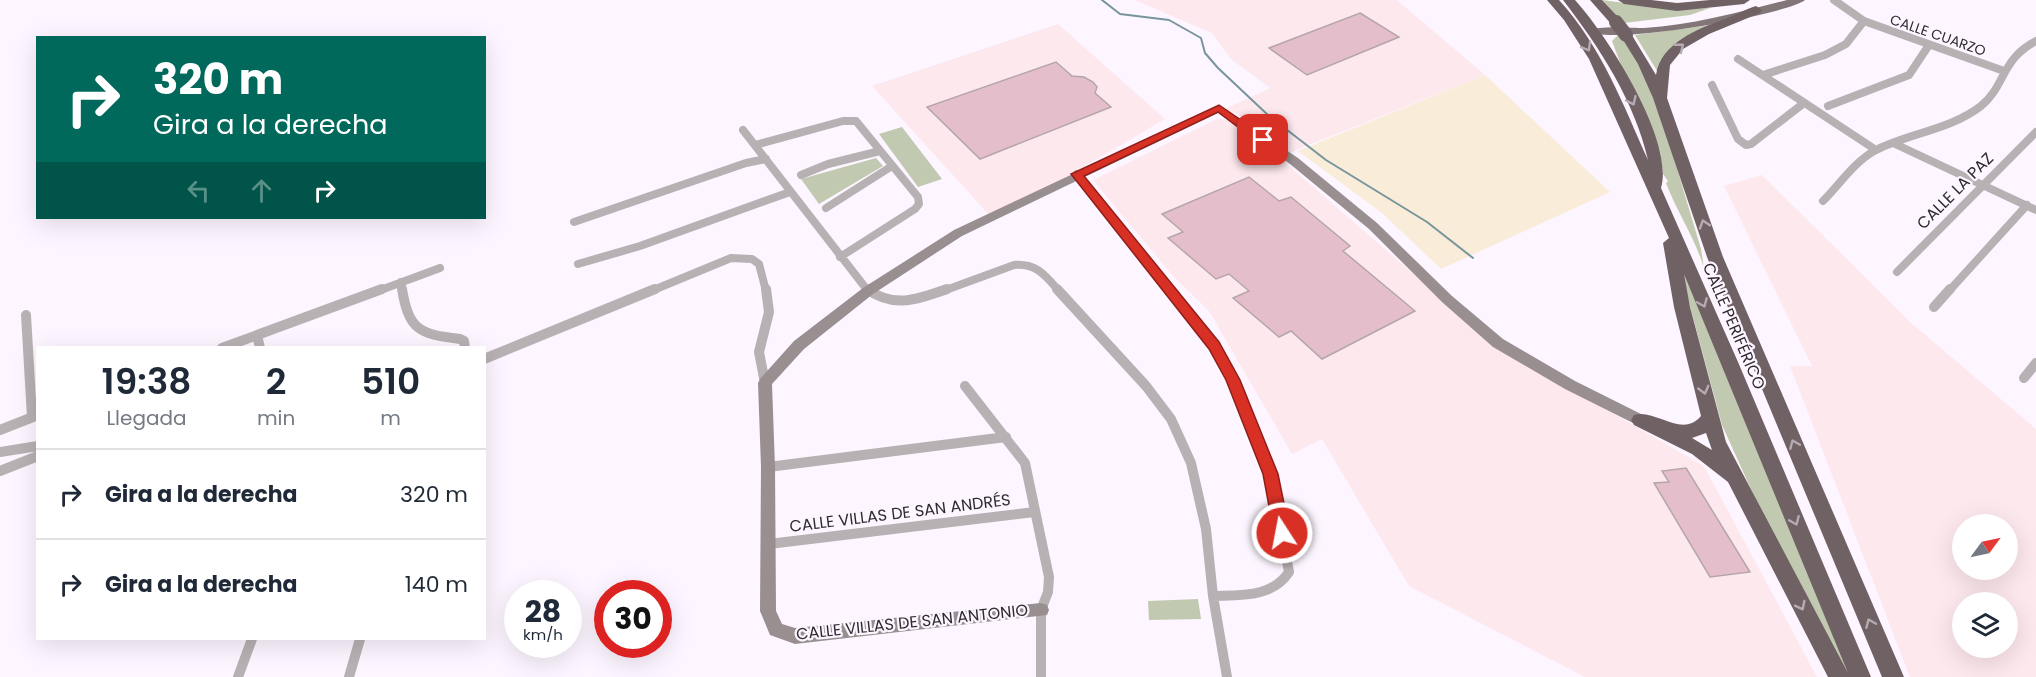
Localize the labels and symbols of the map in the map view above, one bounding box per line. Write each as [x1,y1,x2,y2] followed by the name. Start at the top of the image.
[1887,9,1989,61] street label: CALLE CUARZO
[1580,41,1591,51] one-way arrow
[1673,43,1684,54] one-way arrow
[1625,94,1637,105] one-way arrow
[1237,114,1288,165] pin
[1911,147,1999,235] street label: CALLE LA PAZ
[1699,219,1712,230] one-way arrow
[1697,259,1771,393] street label: CALLE PERIFÉRICO
[1696,296,1708,307] one-way arrow
[1697,384,1709,395] one-way arrow
[1789,439,1801,450] one-way arrow
[788,488,1012,538] street label: CALLE VILLAS DE SAN ANDRÉS
[1250,501,1314,565] position arrow
[1952,514,2018,580] north arrow
[1788,515,1800,526] one-way arrow
[594,580,672,658] speed limit sign: 30
[795,598,1029,646] street label: CALLE VILLAS DE SAN ANTONIO
[1794,600,1806,611] one-way arrow
[1865,618,1877,629] one-way arrow

